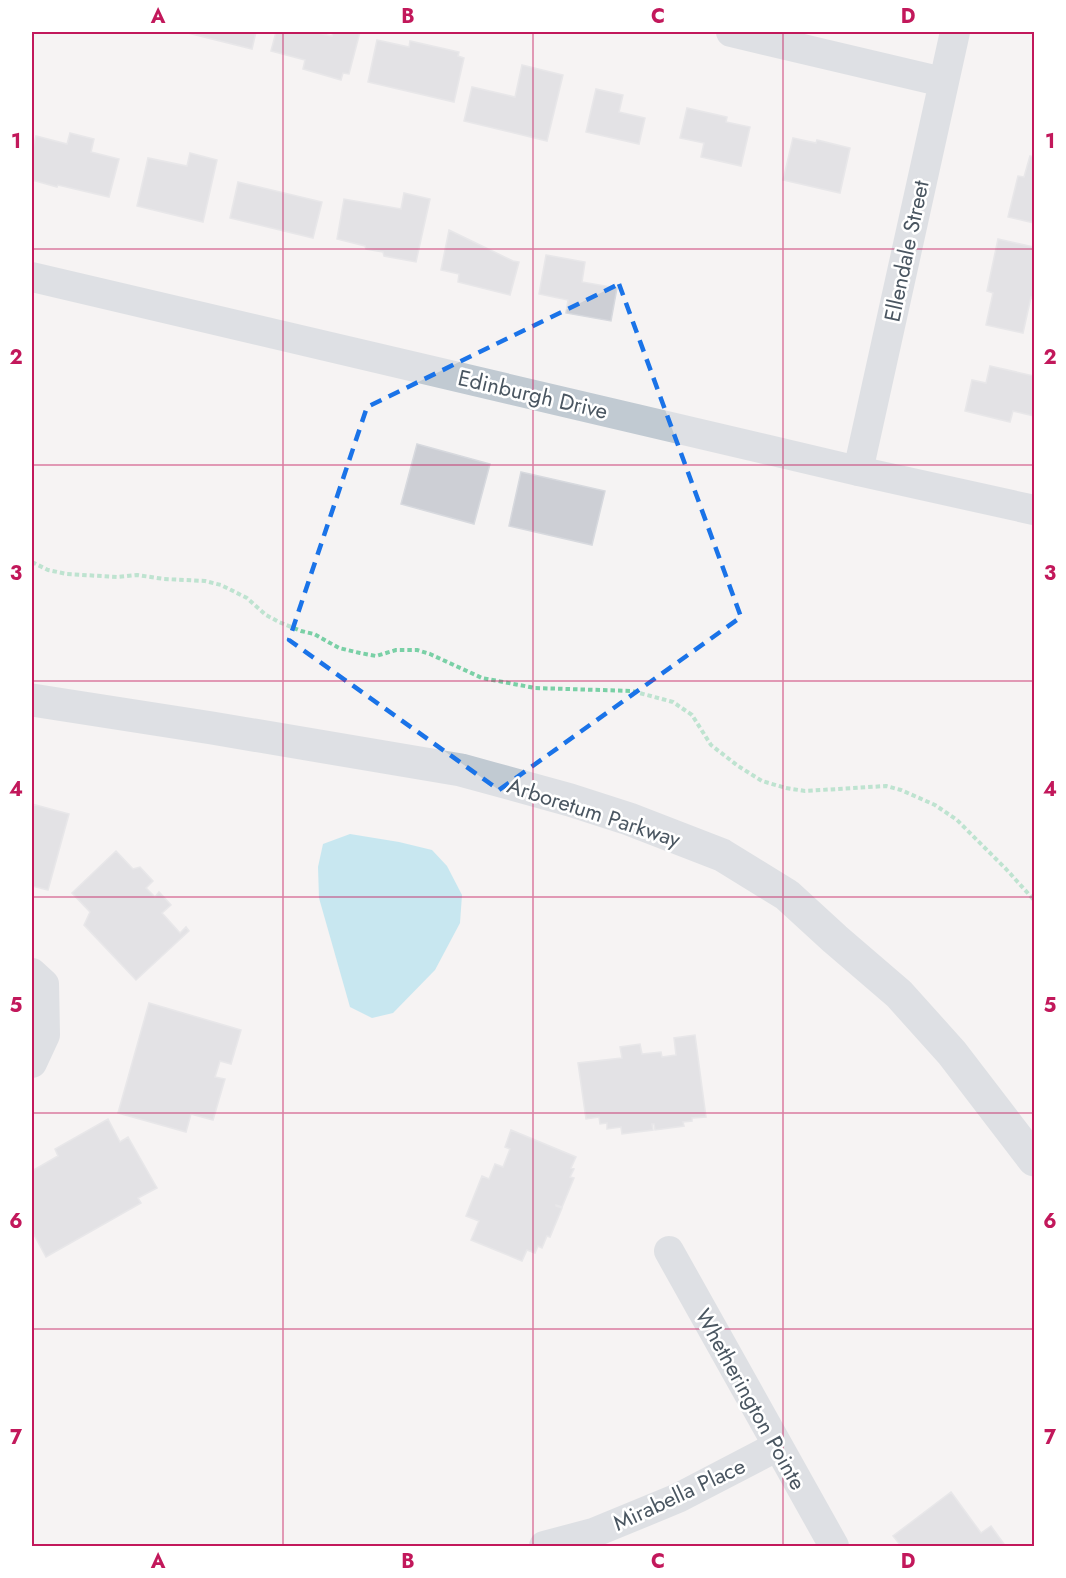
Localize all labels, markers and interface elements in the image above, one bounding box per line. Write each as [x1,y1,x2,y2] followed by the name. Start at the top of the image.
[150,2,166,31] text: A
[401,2,415,31] text: B
[651,2,665,31] text: C
[901,2,915,31] text: D
[11,127,21,156] text: 1
[1045,127,1055,156] text: 1
[875,177,937,325] street label: Ellendale Street
[9,343,23,372] text: 2
[1043,343,1057,372] text: 2
[455,361,611,427] street label: Edinburgh Drive
[10,559,22,588] text: 3
[1044,559,1056,588] text: 3
[503,769,685,855] street label: Arboretum Parkway
[9,775,23,804] text: 4
[1043,775,1057,804] text: 4
[10,991,23,1020] text: 5
[1044,991,1057,1020] text: 5
[9,1207,23,1236] text: 6
[1043,1207,1057,1236] text: 6
[688,1303,814,1495] street label: Whetherington Pointe
[10,1423,23,1452] text: 7
[1044,1423,1057,1452] text: 7
[608,1449,750,1539] street label: Mirabella Place
[150,1547,166,1576] text: A
[401,1547,415,1576] text: B
[651,1547,665,1576] text: C
[901,1547,915,1576] text: D

